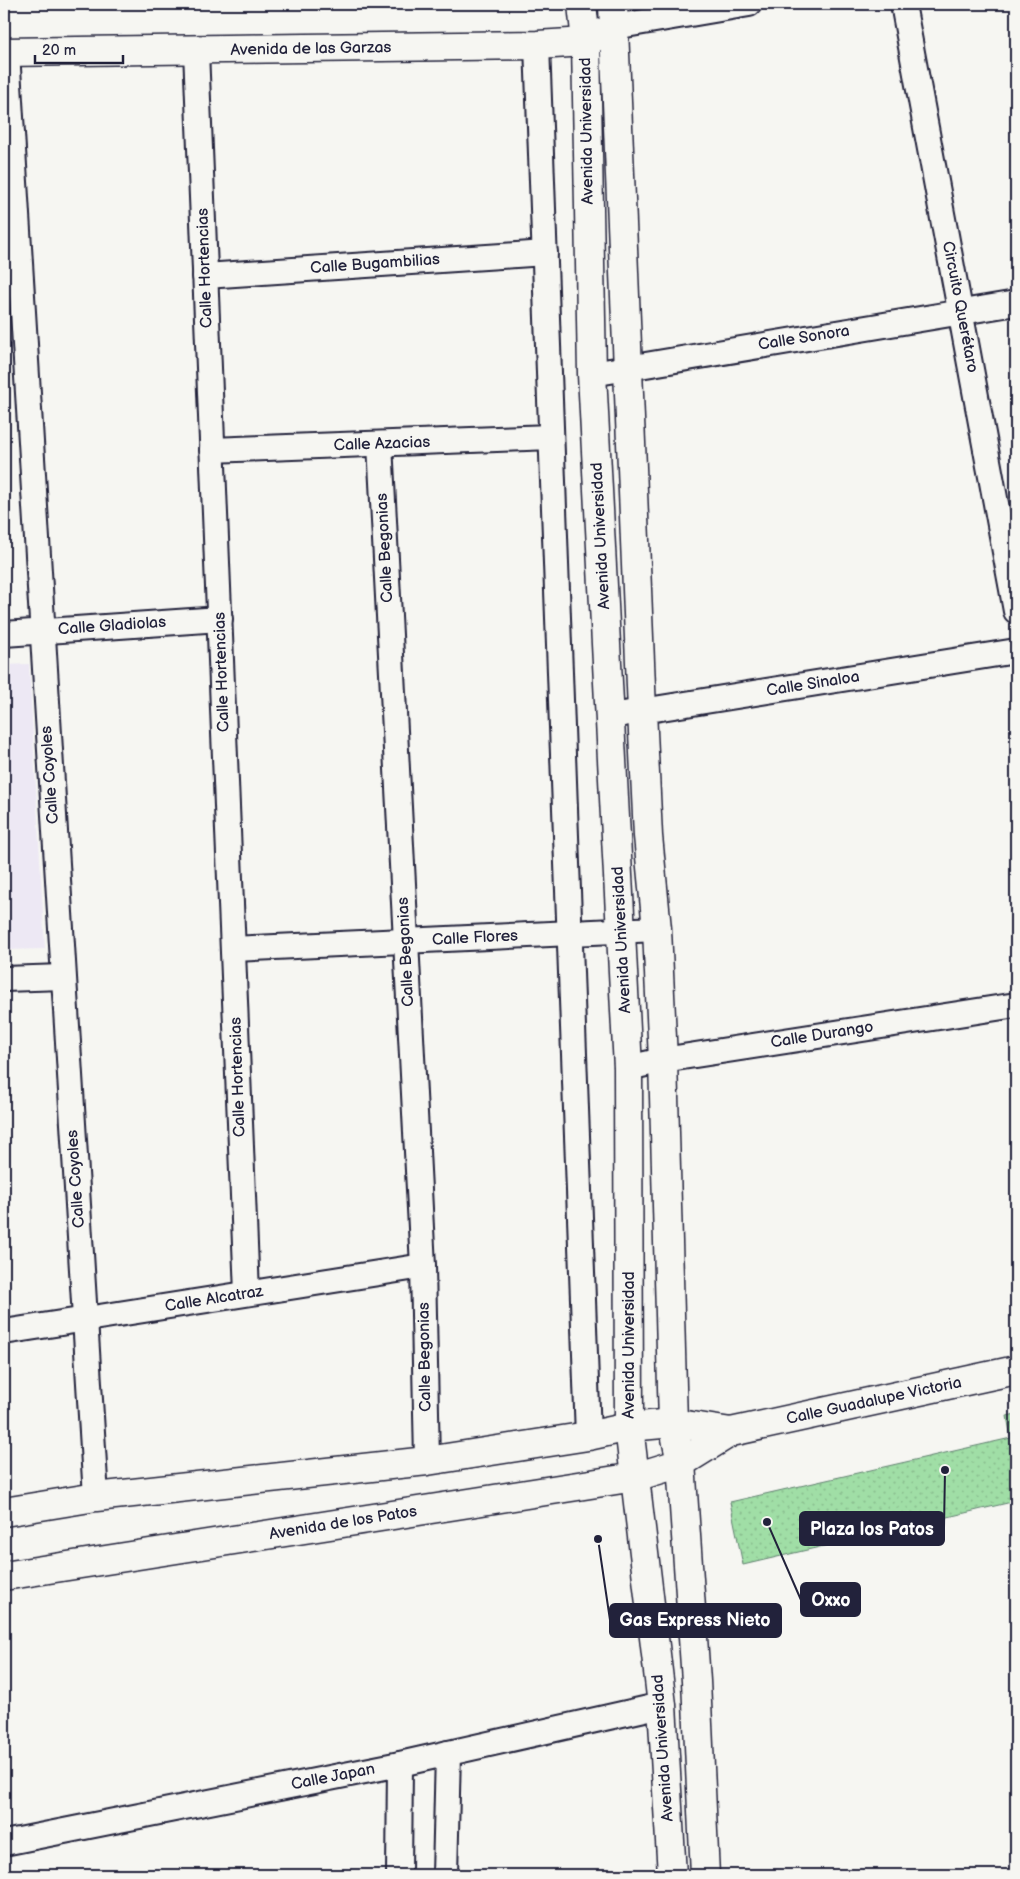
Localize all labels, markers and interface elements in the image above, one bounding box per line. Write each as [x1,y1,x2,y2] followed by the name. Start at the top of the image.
[35,32,122,64] scale bar
[230,38,392,60] street label: Avenida de las Garzas
[42,41,76,60] text: 20 m
[576,57,598,205] street label: Avenida Universidad
[193,208,217,328] street label: Calle Hortencias
[938,240,982,374] street label: Circuito Querétaro
[310,250,441,278] street label: Calle Bugambilias
[757,321,851,355] street label: Calle Sonora
[333,433,431,455] street label: Calle Azacias
[588,462,614,610] street label: Avenida Universidad
[373,493,397,603] street label: Calle Begonias
[210,612,234,732] street label: Calle Hortencias
[57,613,167,639] street label: Calle Gladiolas
[765,667,861,701] street label: Calle Sinaloa
[37,725,63,825] street label: Calle Coyoles
[609,866,635,1014] street label: Avenida Universidad
[394,897,418,1007] street label: Calle Begonias
[431,926,519,950] street label: Calle Flores
[226,1017,250,1137] street label: Calle Hortencias
[769,1018,875,1052] street label: Calle Durango
[63,1129,89,1229] street label: Calle Coyoles
[620,1271,639,1419] street label: Avenida Universidad
[164,1282,265,1316] street label: Calle Alcatraz
[415,1302,435,1412] street label: Calle Begonias
[785,1373,963,1429] street label: Calle Guadalupe Victoria
[268,1502,418,1544] street label: Avenida de los Patos
[800,1512,944,1545] callout: Plaza los Patos
[810,1519,934,1540] text: Plaza los Patos
[801,1583,860,1616] callout: Oxxo
[811,1590,851,1611] text: Oxxo
[610,1604,781,1637] callout: Gas Express Nieto
[619,1610,771,1631] text: Gas Express Nieto
[648,1674,678,1822] street label: Avenida Universidad
[290,1760,376,1794] street label: Calle Japan

